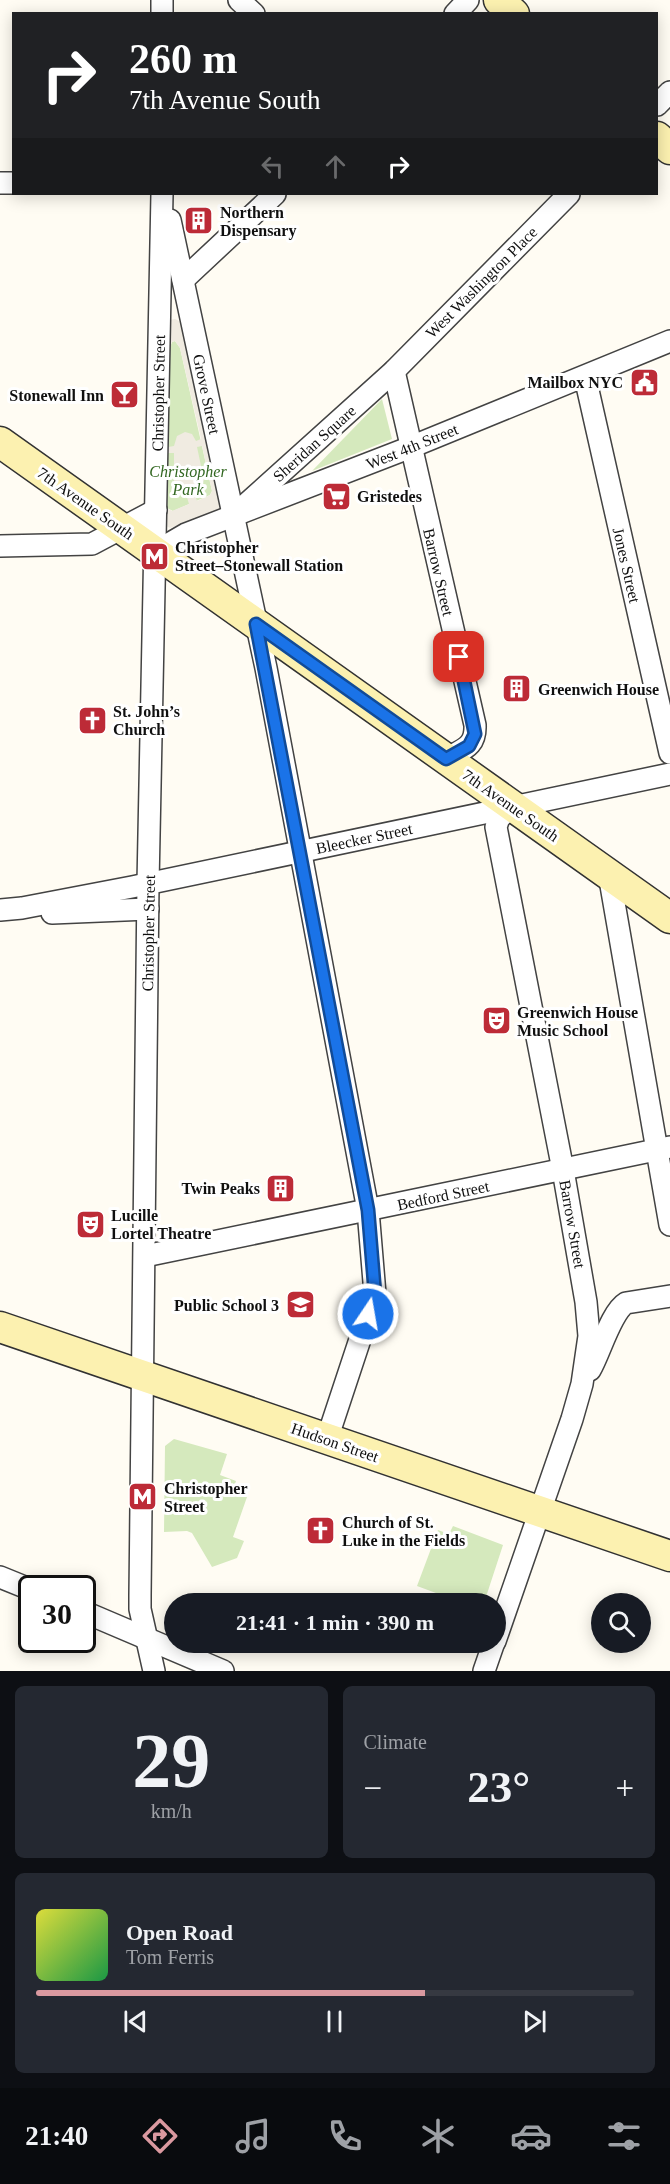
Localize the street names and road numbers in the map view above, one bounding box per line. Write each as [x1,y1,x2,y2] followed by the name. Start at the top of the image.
[422,223,541,342] street label: West Washington Place
[149,334,169,452] street label: Christopher Street
[190,353,223,436] street label: Grove Street
[270,402,360,486] street label: Sheridan Square
[364,420,461,473] street label: West 4th Street
[34,464,137,543] street label: 7th Avenue South
[610,526,644,605] street label: Jones Street
[420,527,457,618] street label: Barrow Street
[459,766,562,845] street label: 7th Avenue South
[314,820,414,857] street label: Bleecker Street
[139,874,159,992] street label: Christopher Street
[395,1177,491,1214] street label: Bedford Street
[556,1179,589,1270] street label: Barrow Street
[289,1420,381,1466] street label: Hudson Street

